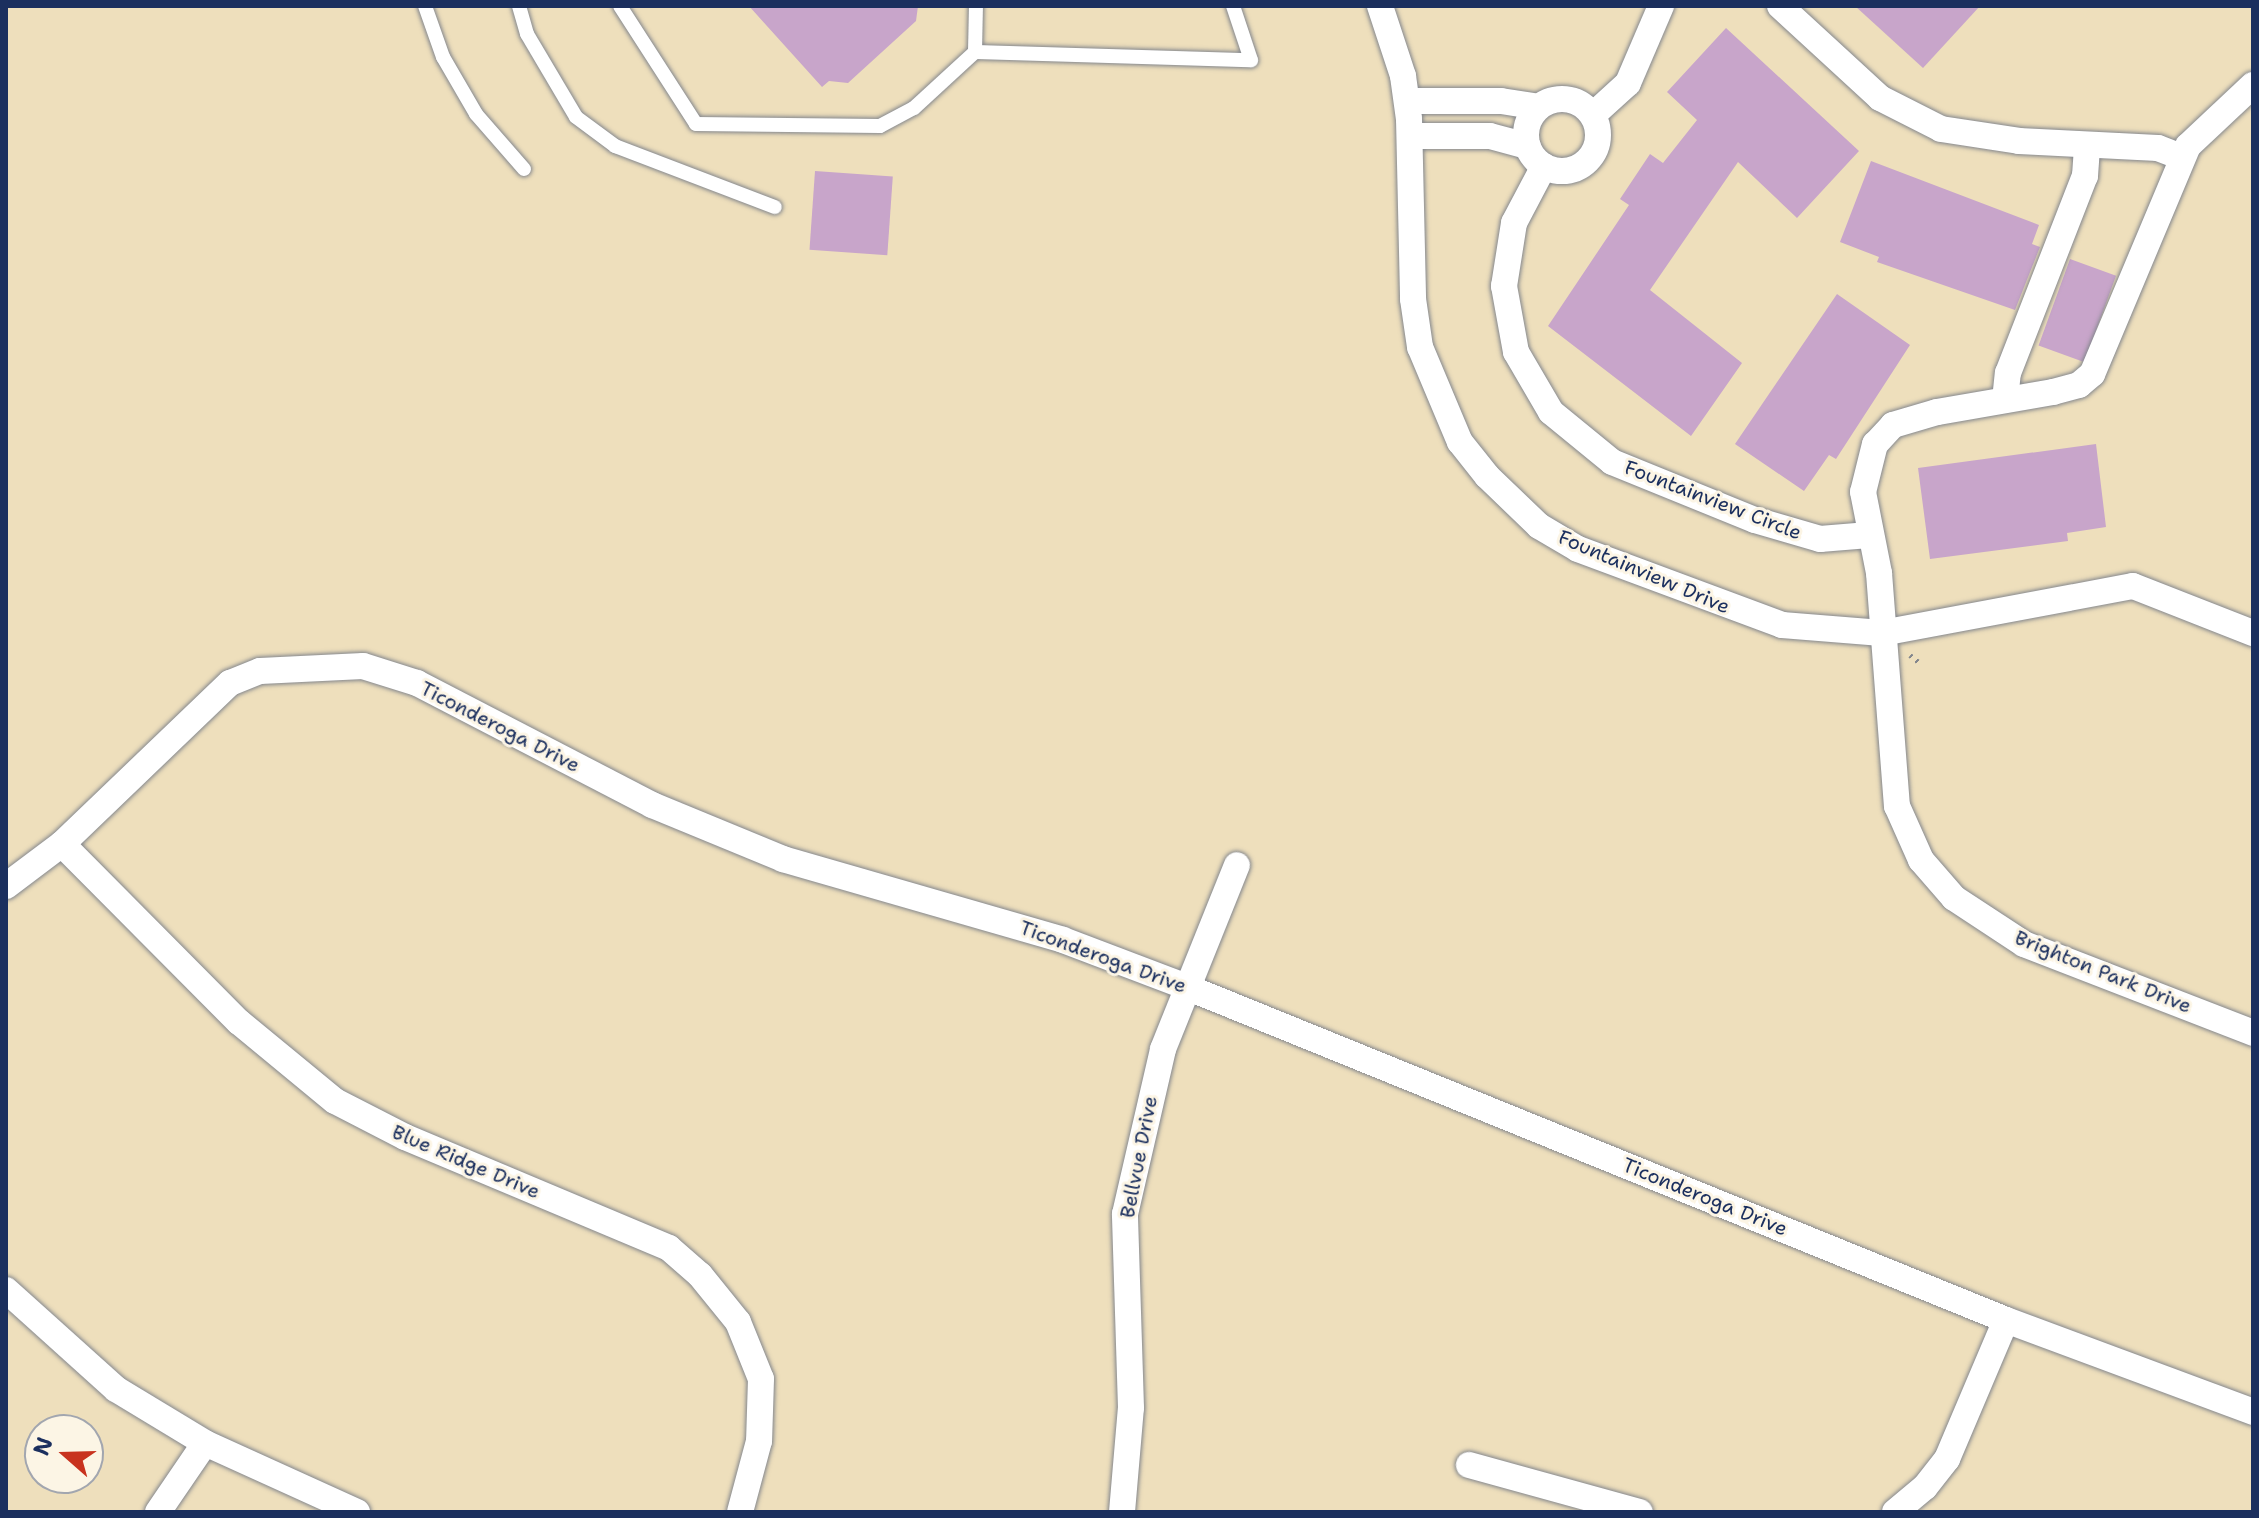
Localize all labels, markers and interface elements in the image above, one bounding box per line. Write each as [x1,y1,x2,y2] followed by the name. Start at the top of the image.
[1621,455,1805,545] street label: Fountainview Circle
[1555,525,1733,619] street label: Fountainview Drive
[416,676,584,778] street label: Ticonderoga Drive
[1016,916,1190,998] street label: Ticonderoga Drive
[2011,926,2195,1018] street label: Brighton Park Drive
[1115,1094,1163,1220] street label: Bellvue Drive
[388,1120,544,1204] street label: Blue Ridge Drive
[1619,1153,1791,1241] street label: Ticonderoga Drive
[24,1414,104,1494] north arrow
[26,1433,59,1459] text: N

